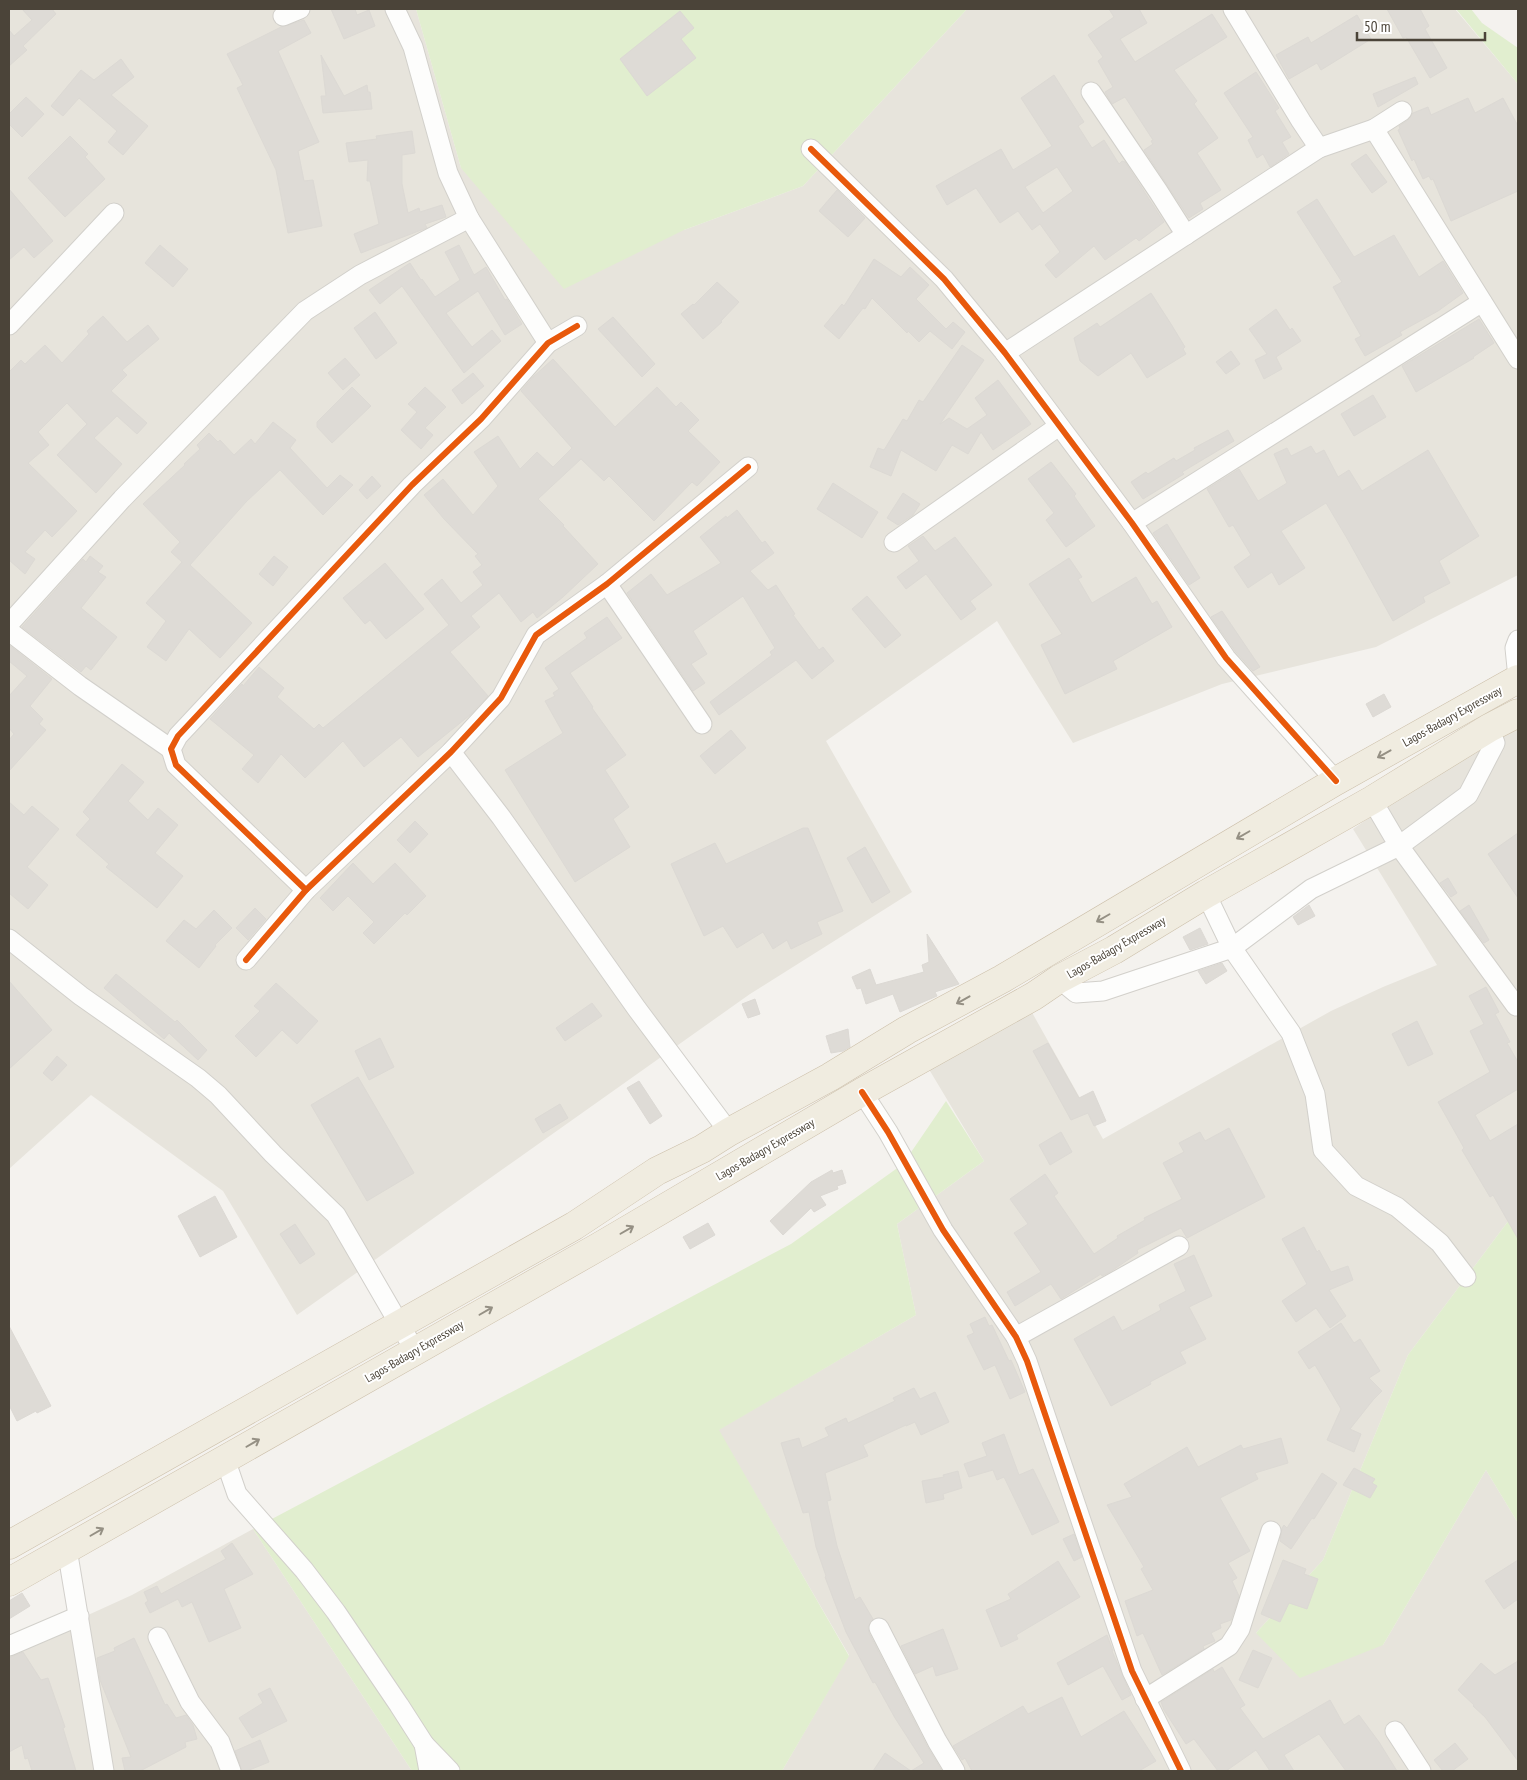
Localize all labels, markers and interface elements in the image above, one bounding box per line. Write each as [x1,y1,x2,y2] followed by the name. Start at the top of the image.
[1357,10,1484,42] scale bar
[1364,17,1390,36] text: 50 m
[1400,682,1505,750] street label: Lagos-Badagry Expressway
[1377,750,1392,759] one-way arrow
[1237,831,1251,841] one-way arrow
[1064,912,1168,981] street label: Lagos-Badagry Expressway
[1097,913,1111,923] one-way arrow
[956,995,971,1005] one-way arrow
[713,1114,817,1183] street label: Lagos-Badagry Expressway
[619,1224,633,1234] one-way arrow
[478,1305,492,1315] one-way arrow
[362,1316,466,1385] street label: Lagos-Badagry Expressway
[245,1437,260,1447] one-way arrow
[89,1527,104,1537] one-way arrow

